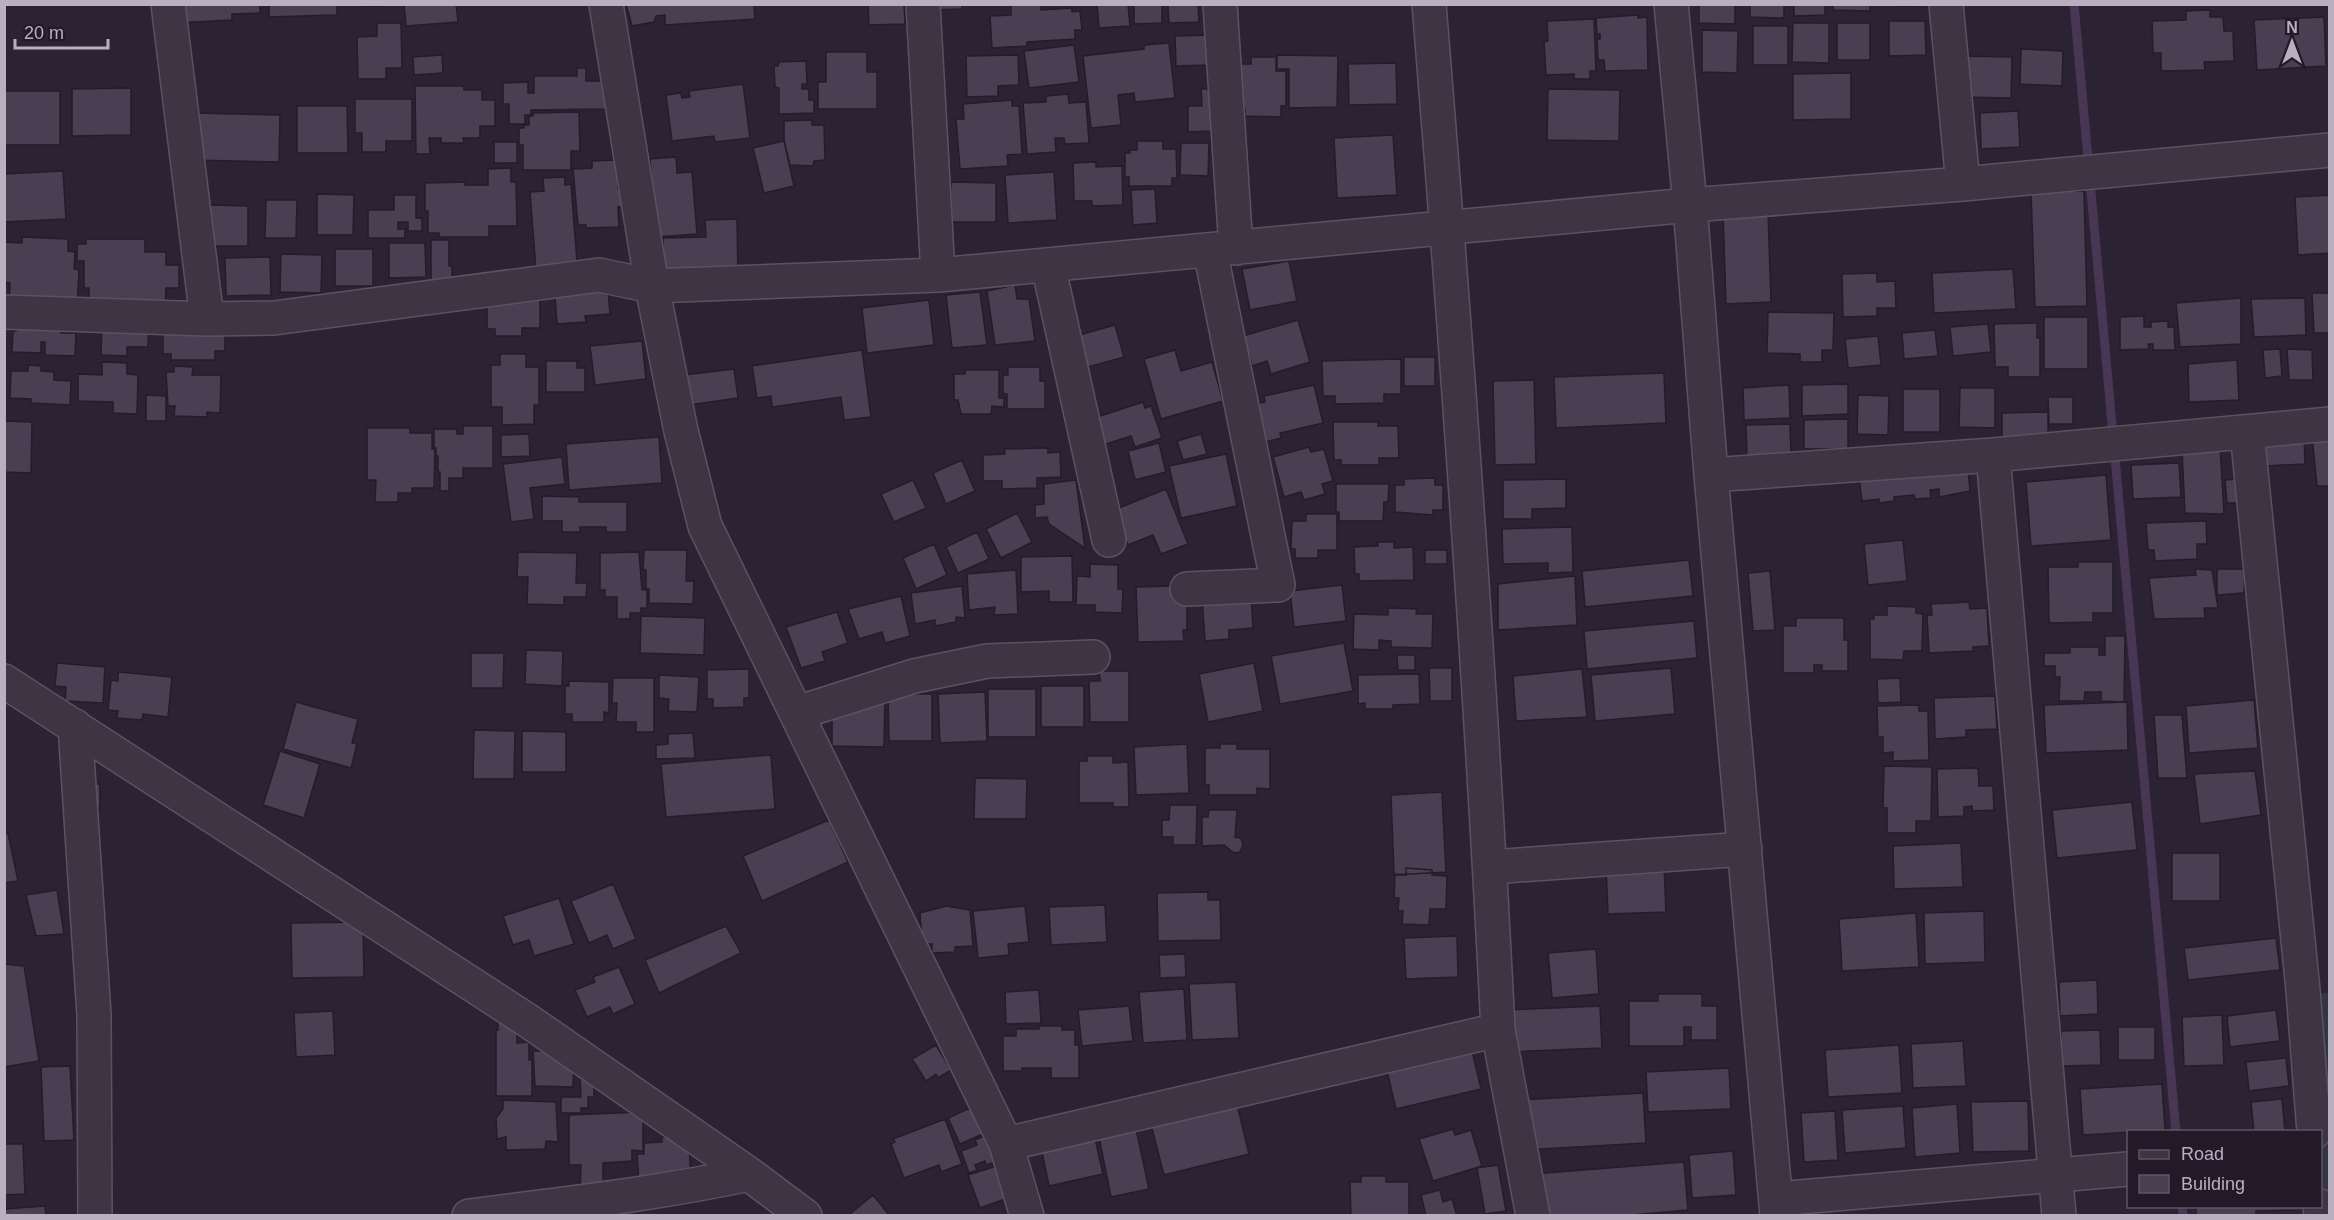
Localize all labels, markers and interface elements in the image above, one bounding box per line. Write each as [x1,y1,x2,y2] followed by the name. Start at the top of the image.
[15,12,108,50] scale bar
[2262,12,2322,72] north arrow
[2286,19,2298,36] text: N
[24,23,64,43] text: 20 m
[2127,1130,2322,1208] legend
[2181,1144,2224,1164] text: Road
[2181,1174,2245,1194] text: Building

